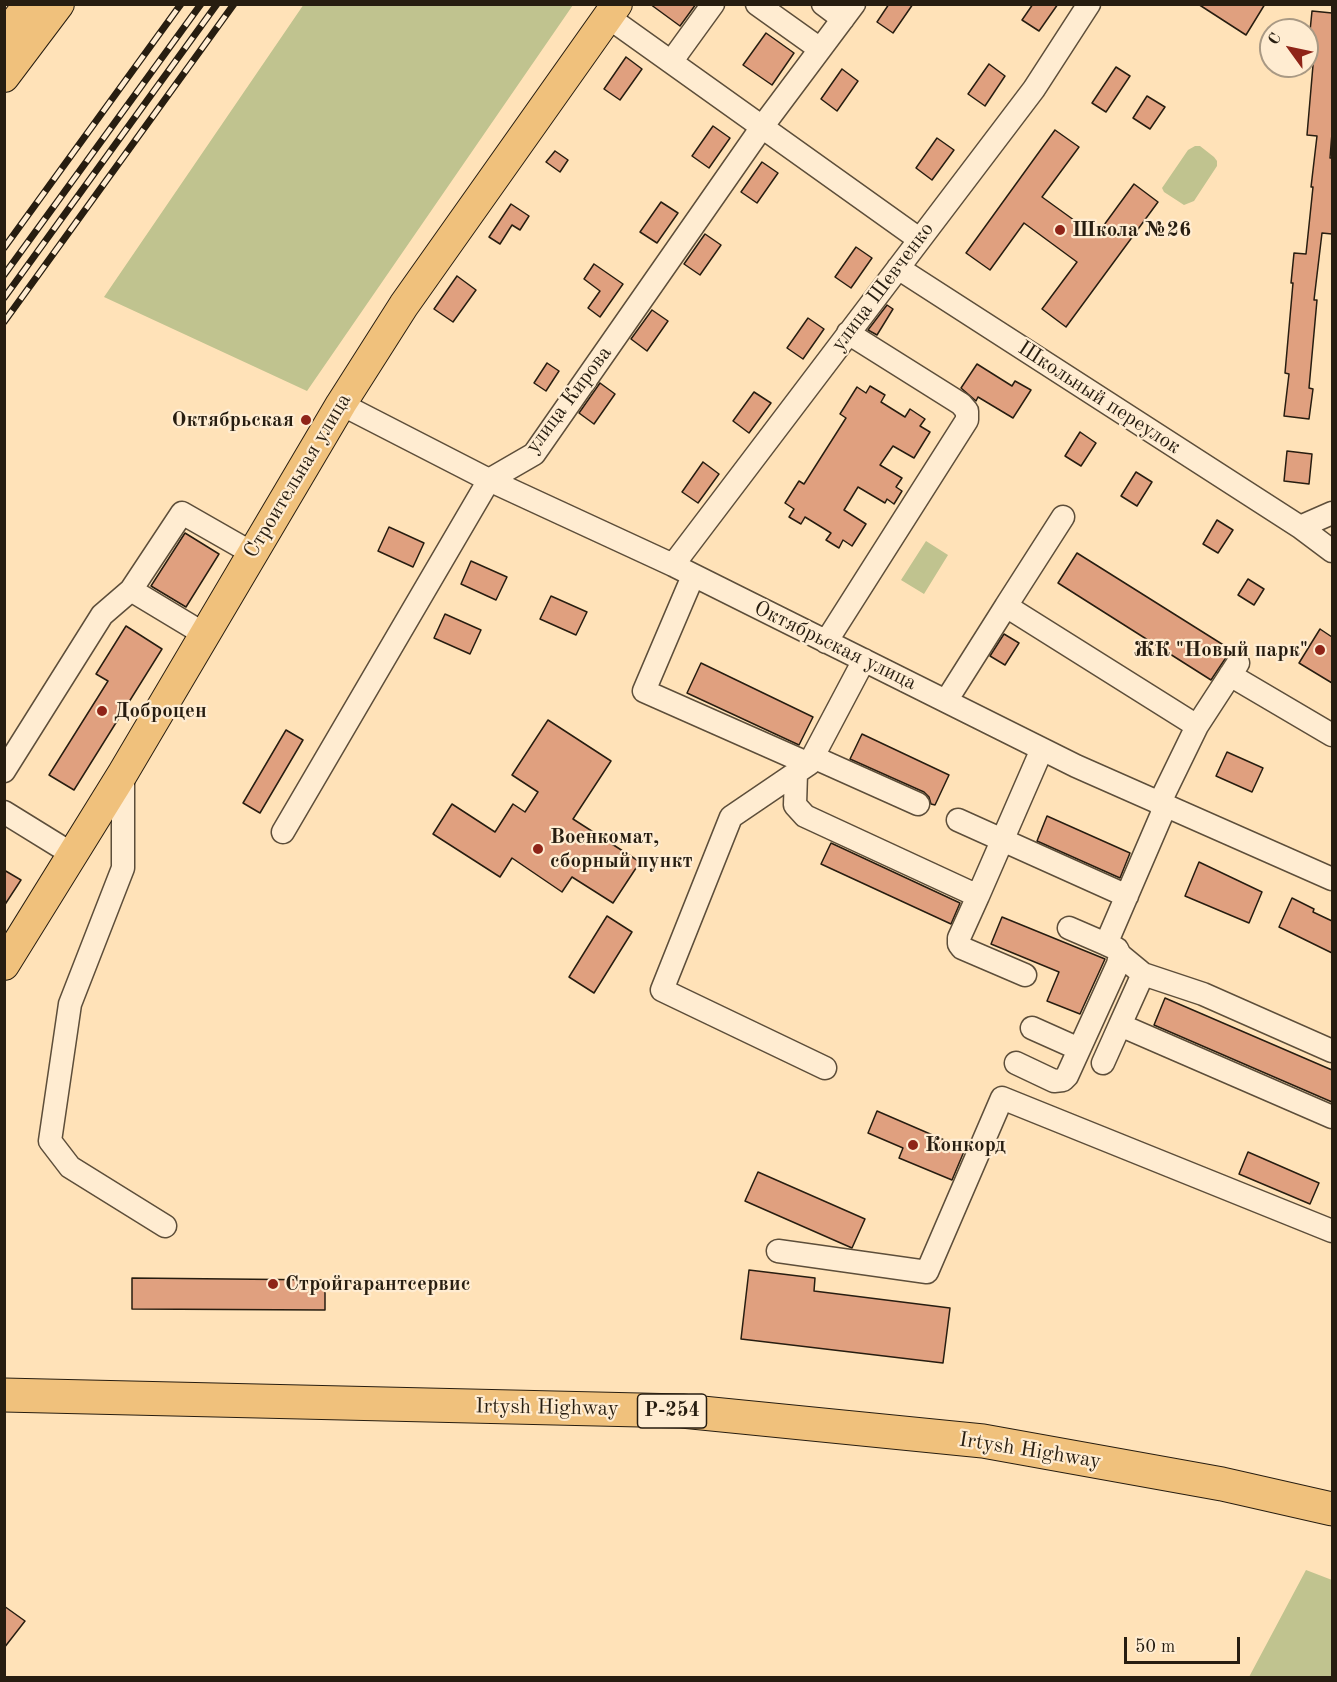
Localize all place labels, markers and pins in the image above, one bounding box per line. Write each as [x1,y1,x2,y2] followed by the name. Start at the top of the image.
[1072,217,1191,243] place label: Школа №26
[1053,223,1067,237] marker: Школа №26
[172,407,294,433] place label: Октябрьская
[299,413,313,427] marker: Октябрьская
[1134,637,1308,663] place label: ЖК "Новый парк"
[1313,643,1327,657] marker: ЖК "Новый парк"
[114,698,207,724] place label: Доброцен
[95,704,109,718] marker: Доброцен
[550,824,693,874] place label: Военкомат, сборный пункт
[531,842,545,856] marker: Военкомат, сборный пункт
[925,1132,1006,1158] place label: Конкорд
[906,1138,920,1152] marker: Конкорд
[285,1271,471,1297] place label: Стройгарантсервис
[266,1277,280,1291] marker: Стройгарантсервис

